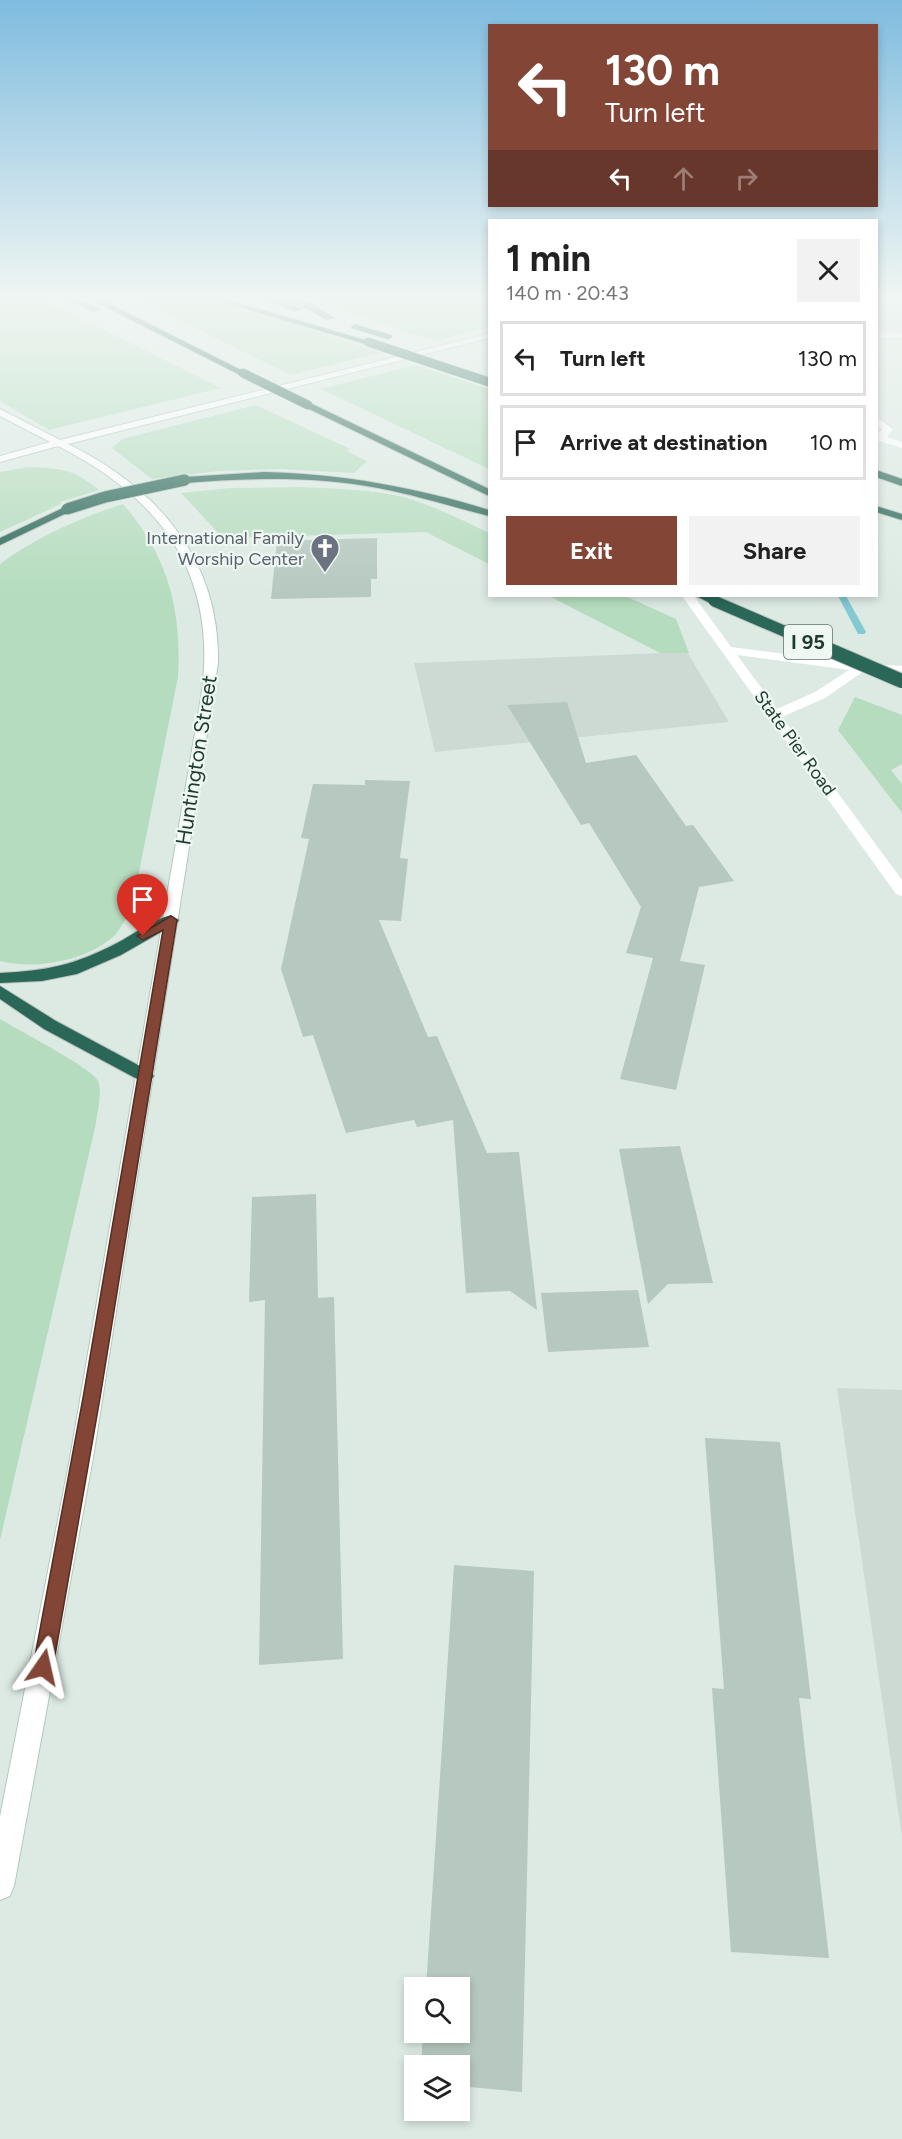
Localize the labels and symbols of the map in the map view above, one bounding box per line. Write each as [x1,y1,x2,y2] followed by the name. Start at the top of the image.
[146,527,305,570] place label: International Family Worship Center
[309,532,341,574] church icon: International Family Worship Center
[784,625,832,659] road number: I 95
[170,673,222,847] street label: Huntington Street
[750,686,840,800] street label: State Pier Road
[117,874,168,936] pin
[11,1635,75,1699] position arrow

